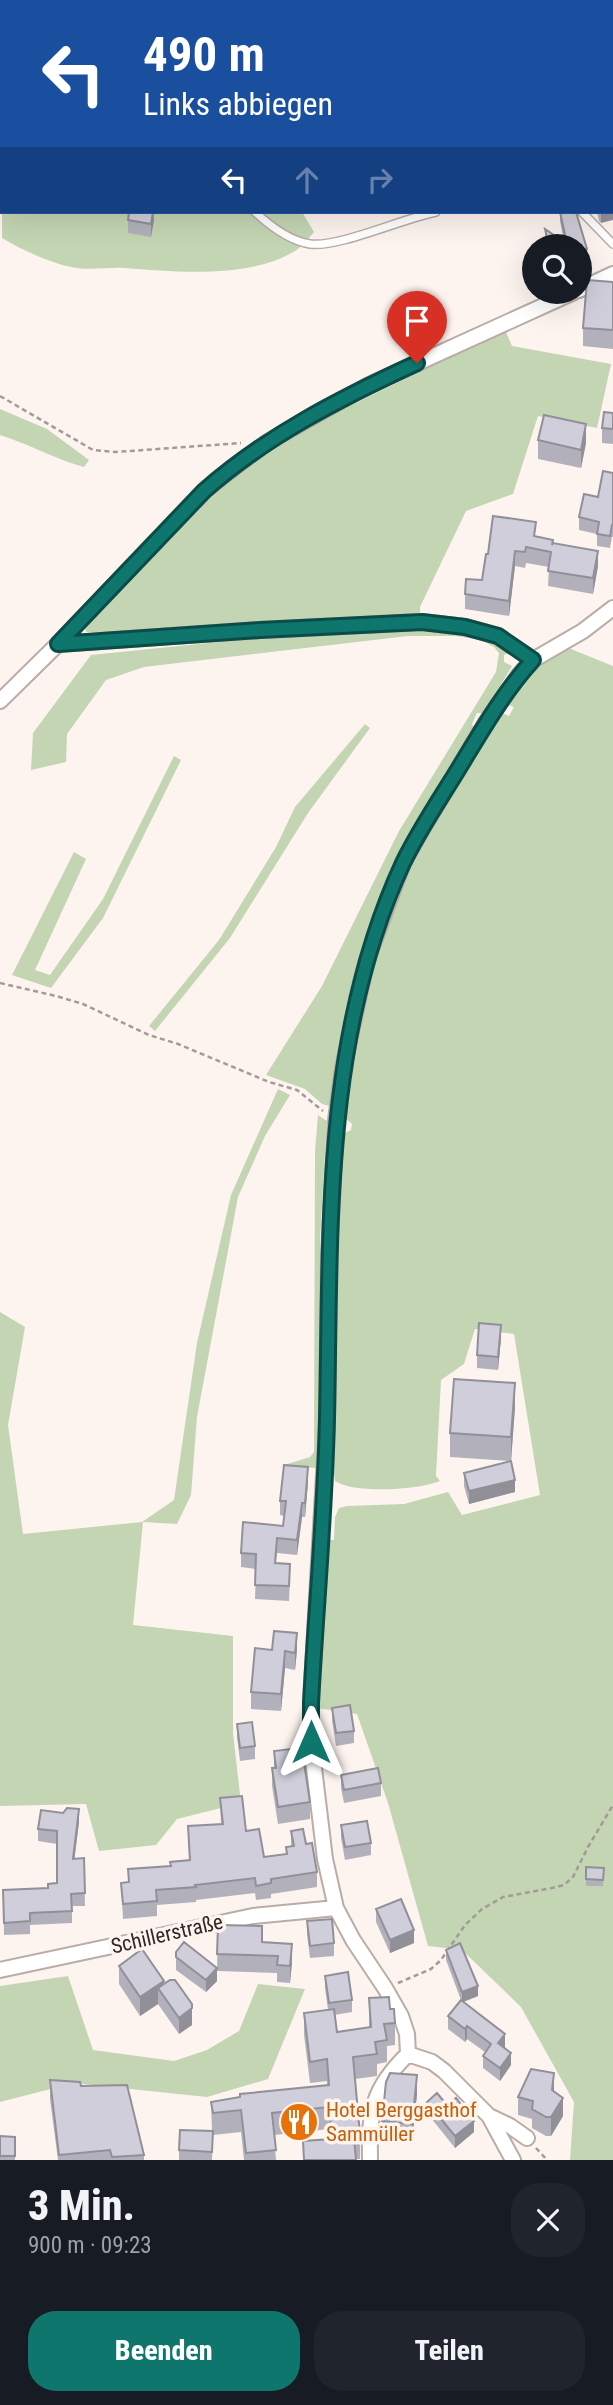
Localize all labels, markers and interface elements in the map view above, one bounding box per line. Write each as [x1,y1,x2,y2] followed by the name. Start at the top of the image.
[143,26,265,83] text: 490 m
[28,28,119,119] icon: left
[143,85,333,123] text: Links abbiegen
[215,161,253,199] icon: left
[288,161,326,199] icon: ahead
[361,161,399,199] icon: right
[522,234,592,304] map controls
[522,234,592,304] button: search
[387,291,447,363] pin
[398,302,436,340] icon: arrive
[274,1705,348,1779] position arrow
[109,1909,225,1959] street label: Schillerstraße
[326,2098,477,2146] place label: Hotel Berggasthof Sammüller
[278,2101,320,2143] restaurant icon: Hotel Berggasthof Sammüller
[28,2181,135,2230] text: 3 Min.
[511,2183,585,2257] button: close
[28,2232,152,2259] text: 900 m · 09:23
[28,2311,300,2391] button: Beenden
[314,2311,585,2391] button: Teilen

